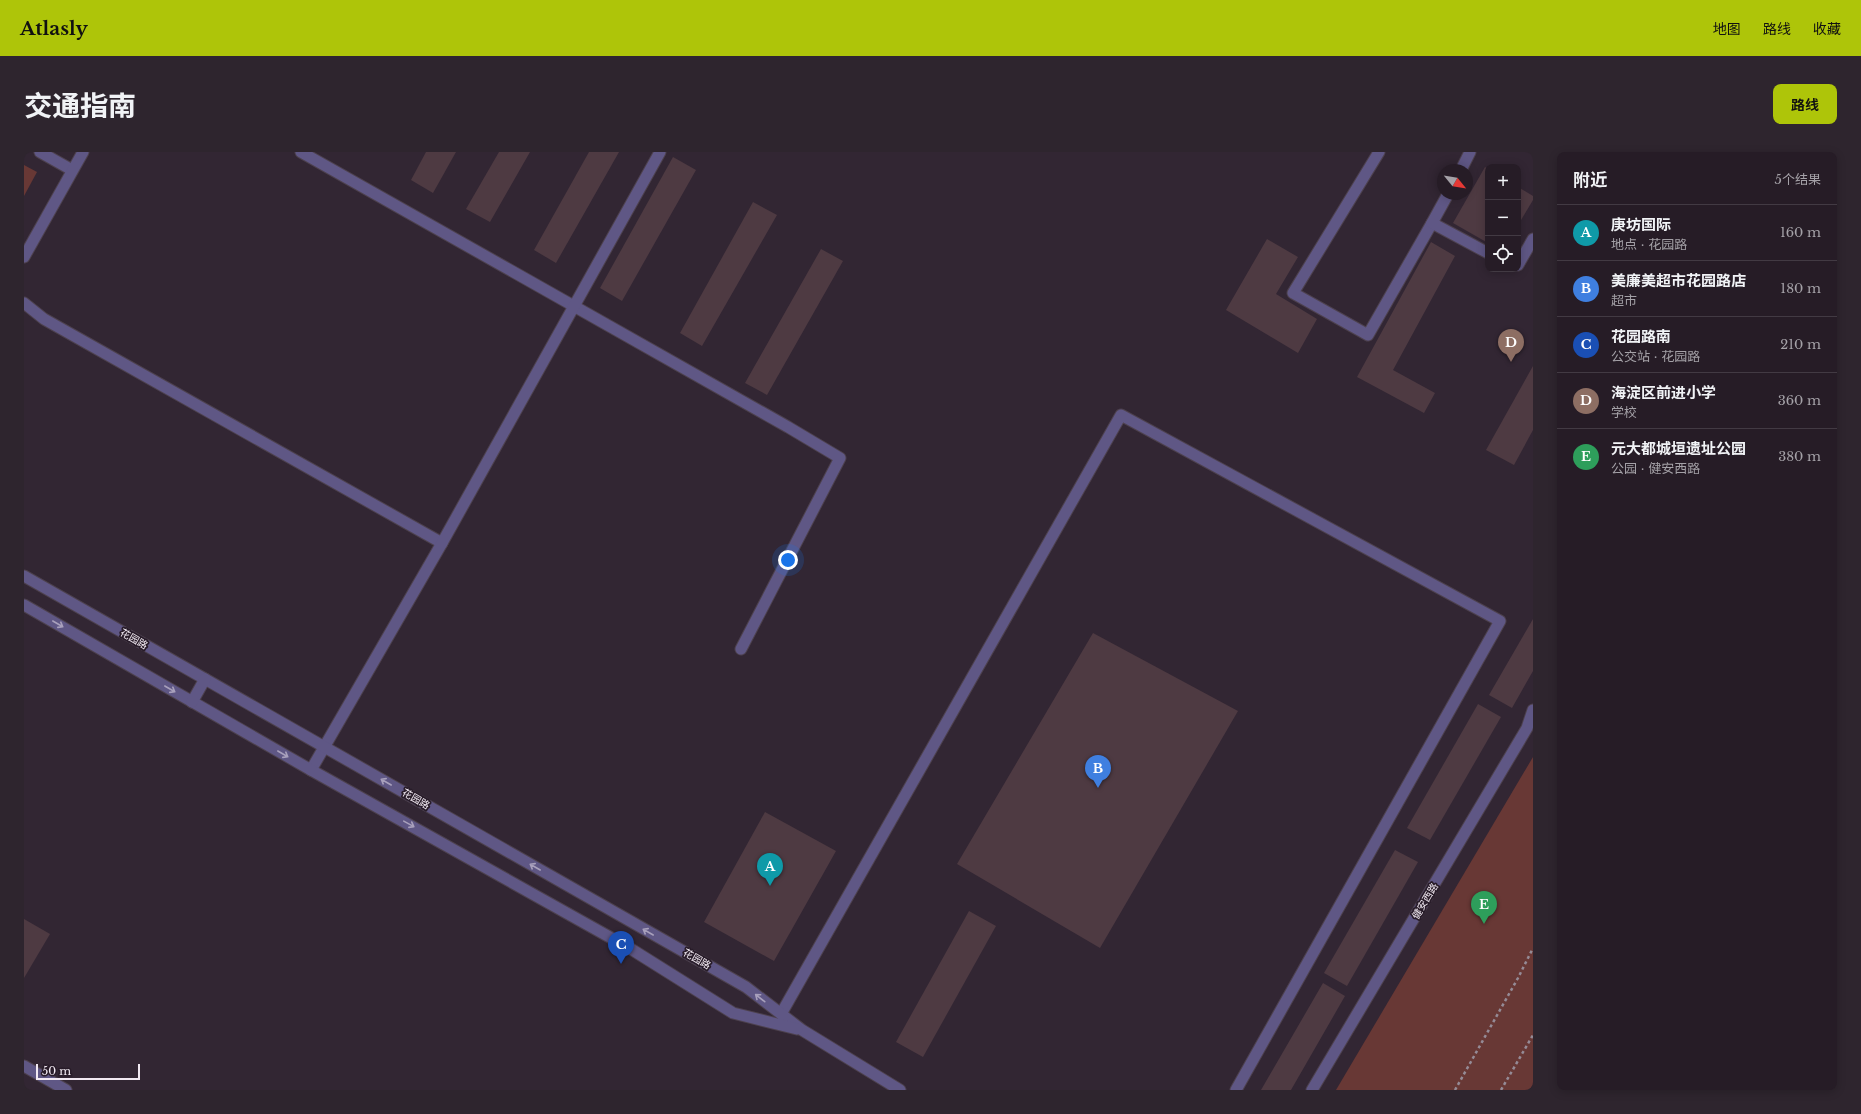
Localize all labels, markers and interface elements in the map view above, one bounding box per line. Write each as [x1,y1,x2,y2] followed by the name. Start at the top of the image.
[20,17,88,40] text: Atlasly
[1713,20,1741,38] text: 地图
[1763,20,1791,38] text: 路线
[1813,20,1841,38] text: 收藏
[1773,84,1837,124] button: 路线
[24,89,136,124] text: 交通指南
[1437,164,1473,200] north arrow
[1485,164,1521,272] map controls
[1485,164,1521,200] button: +
[1573,170,1607,191] text: 附近
[1775,171,1821,188] text: 5个结果
[1485,200,1521,236] button: −
[1611,215,1671,234] text: 庚坊国际
[1581,224,1591,241] text: A
[1780,224,1821,241] text: 160 m
[1485,236,1521,272] button: locate
[1611,236,1687,253] text: 地点 · 花园路
[1611,271,1746,290] text: 美廉美超市花园路店
[1581,280,1591,297] text: B
[1780,280,1821,297] text: 180 m
[1611,292,1637,309] text: 超市
[1611,327,1671,346] text: 花园路南
[1498,329,1524,362] pin: D
[1581,336,1591,353] text: C
[1780,336,1821,353] text: 210 m
[1611,348,1700,365] text: 公交站 · 花园路
[1611,383,1716,402] text: 海淀区前进小学
[1580,392,1592,409] text: D
[1778,392,1821,409] text: 360 m
[1611,404,1637,421] text: 学校
[1611,439,1746,458] text: 元大都城垣遗址公园
[1581,448,1591,465] text: E
[1778,448,1821,465] text: 380 m
[1611,460,1700,477] text: 公园 · 健安西路
[778,550,798,570] your location
[52,621,64,629] one-way arrow
[118,626,150,652] street label: 花园路
[164,686,176,694] one-way arrow
[277,750,289,758] one-way arrow
[1085,755,1111,788] pin: B
[380,778,392,786] one-way arrow
[400,786,432,812] street label: 花园路
[403,821,415,829] one-way arrow
[757,853,783,886] pin: A
[529,863,541,871] one-way arrow
[1409,881,1441,921] street label: 健安西路
[1471,891,1497,924] pin: E
[642,927,654,935] one-way arrow
[608,931,634,964] pin: C
[681,946,713,972] street label: 花园路
[754,994,765,1002] one-way arrow
[36,1062,140,1081] scale bar
[42,1064,71,1078] text: 50 m

